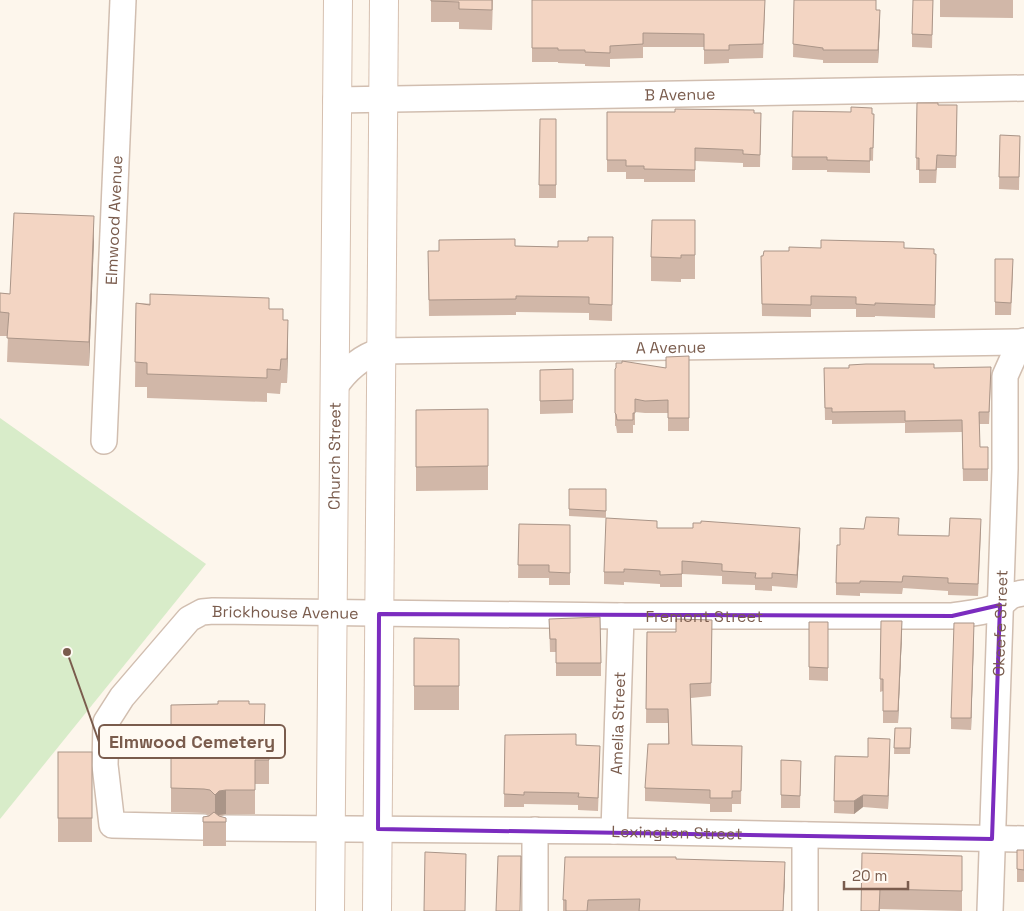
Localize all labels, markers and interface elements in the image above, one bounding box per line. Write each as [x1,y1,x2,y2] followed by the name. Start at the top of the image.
[644,83,716,106] street label: B Avenue
[101,155,127,286] street label: Elmwood Avenue
[636,336,706,358] street label: A Avenue
[324,402,345,510] street label: Church Street
[988,569,1013,677] street label: Okeefe Street
[212,601,359,624] street label: Brickhouse Avenue
[645,606,763,627] street label: Fremont Street
[606,671,630,775] street label: Amelia Street
[99,725,285,758] callout: Elmwood Cemetery
[109,730,275,753] text: Elmwood Cemetery
[611,821,743,845] street label: Lexington Street
[844,858,908,890] scale bar
[852,866,887,885] text: 20 m

